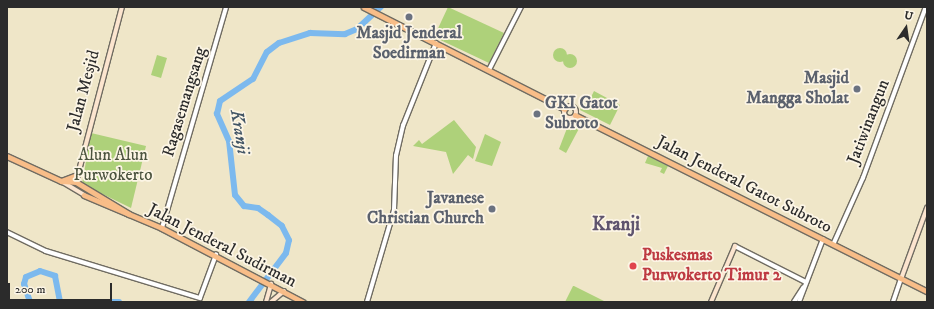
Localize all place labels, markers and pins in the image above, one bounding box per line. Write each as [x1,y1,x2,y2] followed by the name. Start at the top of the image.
[404,12,414,22] marker: Masjid Jenderal Soedirman
[356,24,462,64] place label: Masjid Jenderal Soedirman
[746,69,849,109] place label: Masjid Mangga Sholat
[852,84,862,94] marker: Masjid Mangga Sholat
[545,94,618,134] place label: GKI Gatot Subroto
[532,109,542,119] marker: GKI Gatot Subroto
[367,189,484,229] place label: Javanese Christian Church
[487,204,497,214] marker: Javanese Christian Church
[642,246,781,286] place label: Puskesmas Purwokerto Timur 2
[627,260,639,272] marker: Puskesmas Purwokerto Timur 2

